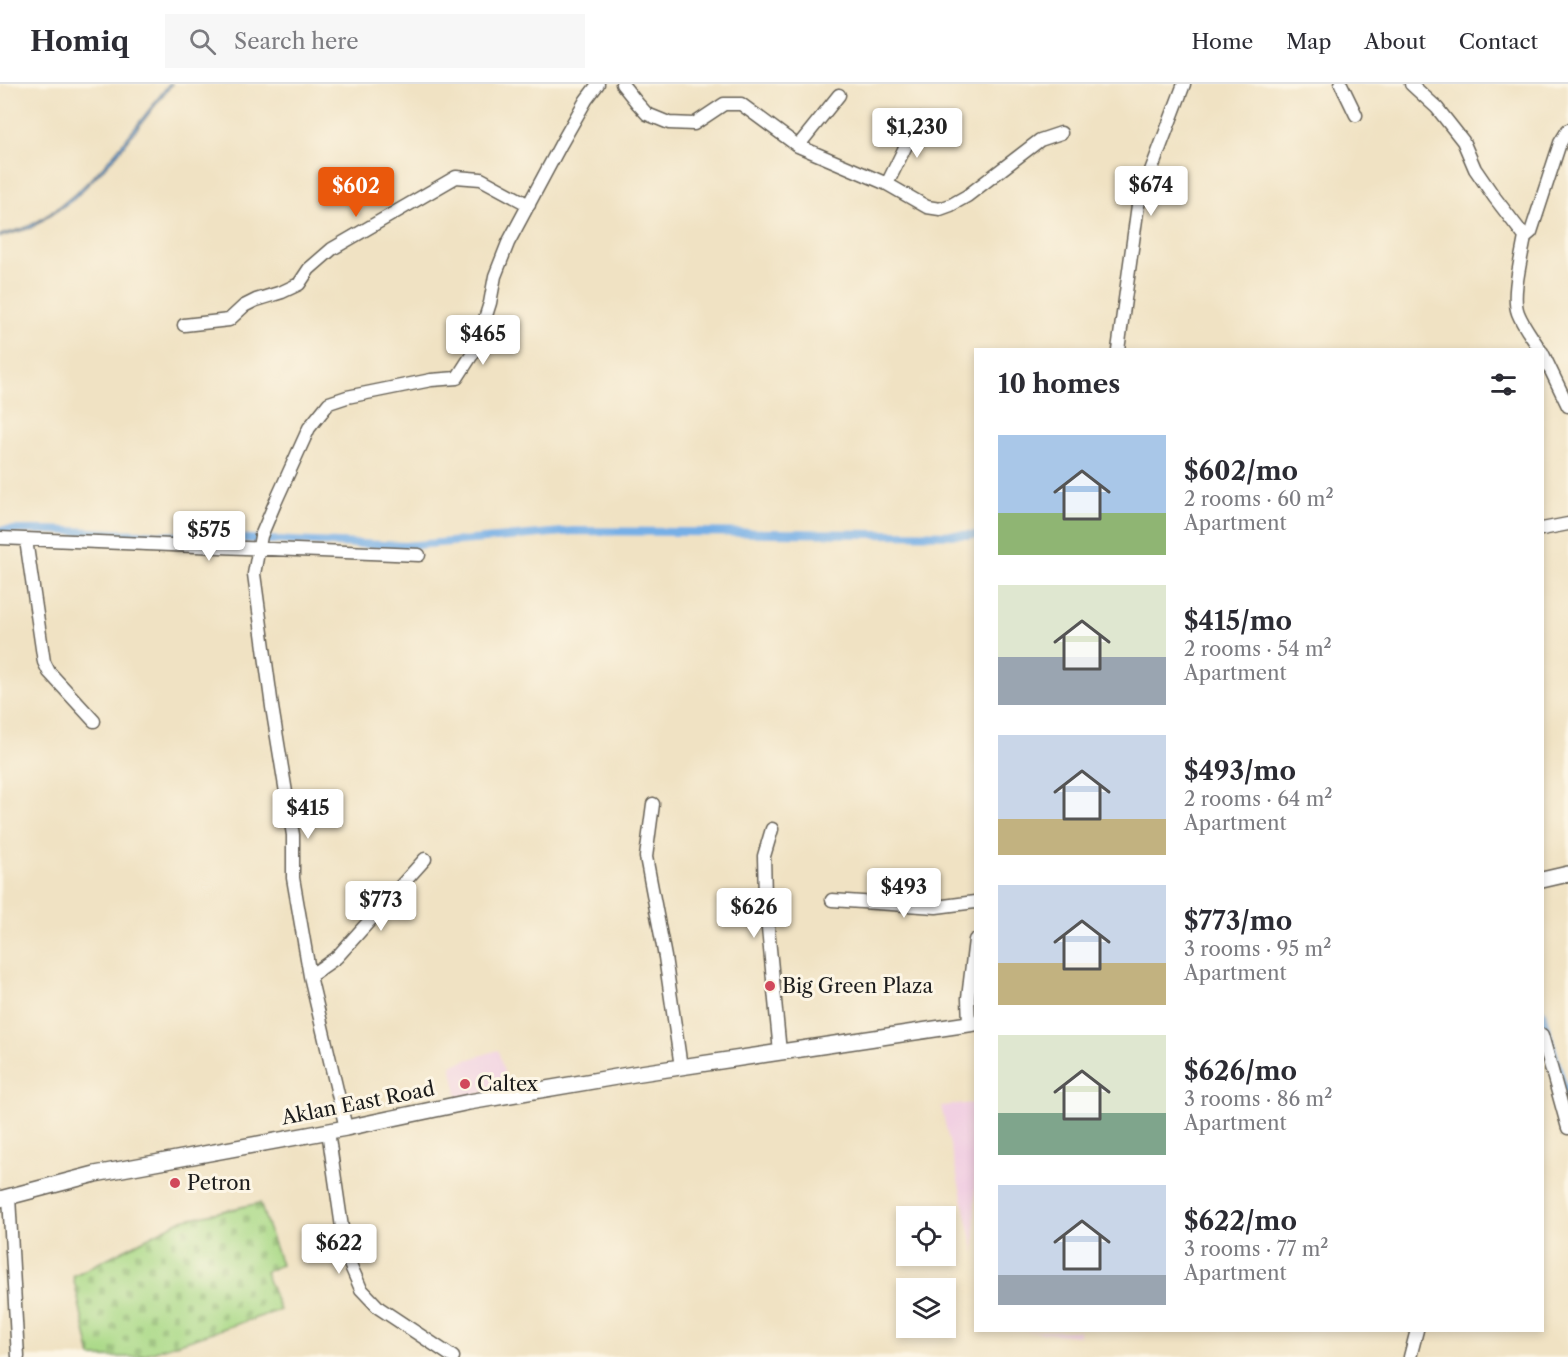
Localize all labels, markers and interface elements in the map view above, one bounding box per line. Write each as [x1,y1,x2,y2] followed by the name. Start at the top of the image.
[165,14,585,68] search box
[30,24,129,58] text: Homiq
[186,25,219,58] icon: search
[234,28,359,55] text: Search here
[1192,29,1253,54] text: Home
[1286,29,1331,54] text: Map
[1364,29,1426,54] text: About
[1459,29,1538,54] text: Contact
[868,108,966,159] pin: $1,230
[886,115,948,139] text: $1,230
[1115,166,1187,217] pin: $674
[320,167,392,218] pin: $602
[1129,173,1173,197] text: $674
[332,174,380,198] text: $602
[447,315,519,366] pin: $465
[460,322,506,346] text: $465
[998,368,1120,400] text: 10 homes
[1487,368,1520,401] icon: filters
[1184,455,1298,487] text: $602/mo
[1046,459,1118,531] icon: home
[1184,487,1334,511] text: 2 rooms · 60 m²
[173,511,245,562] pin: $575
[1184,511,1287,535] text: Apartment
[187,518,231,542] text: $575
[1184,605,1292,637] text: $415/mo
[1046,609,1118,681] icon: home
[1184,637,1332,661] text: 2 rooms · 54 m²
[1184,661,1287,685] text: Apartment
[1184,755,1296,787] text: $493/mo
[1046,759,1118,831] icon: home
[1184,787,1333,811] text: 2 rooms · 64 m²
[272,789,344,840] pin: $415
[286,796,330,820] text: $415
[1184,811,1287,835] text: Apartment
[868,868,940,919] pin: $493
[881,875,927,899] text: $493
[345,881,417,932] pin: $773
[359,888,403,912] text: $773
[718,888,790,939] pin: $626
[731,895,777,919] text: $626
[1184,905,1292,937] text: $773/mo
[1046,909,1118,981] icon: home
[1184,937,1331,961] text: 3 rooms · 95 m²
[1184,961,1287,985] text: Apartment
[782,974,933,998] place label: Big Green Plaza
[763,979,777,993] marker: Big Green Plaza
[1184,1055,1297,1087] text: $626/mo
[1046,1059,1118,1131] icon: home
[477,1072,538,1096] place label: Caltex
[278,1076,437,1130] street label: Aklan East Road
[458,1077,472,1091] marker: Caltex
[1184,1087,1332,1111] text: 3 rooms · 86 m²
[1184,1111,1287,1135] text: Apartment
[187,1171,251,1195] place label: Petron
[168,1176,182,1190] marker: Petron
[1184,1205,1297,1237] text: $622/mo
[896,1206,956,1338] map controls
[896,1206,956,1266] button: locate
[1046,1209,1118,1281] icon: home
[303,1224,375,1275] pin: $622
[316,1231,362,1255] text: $622
[1184,1237,1328,1261] text: 3 rooms · 77 m²
[1184,1261,1287,1285] text: Apartment
[896,1278,956,1338] button: layers

